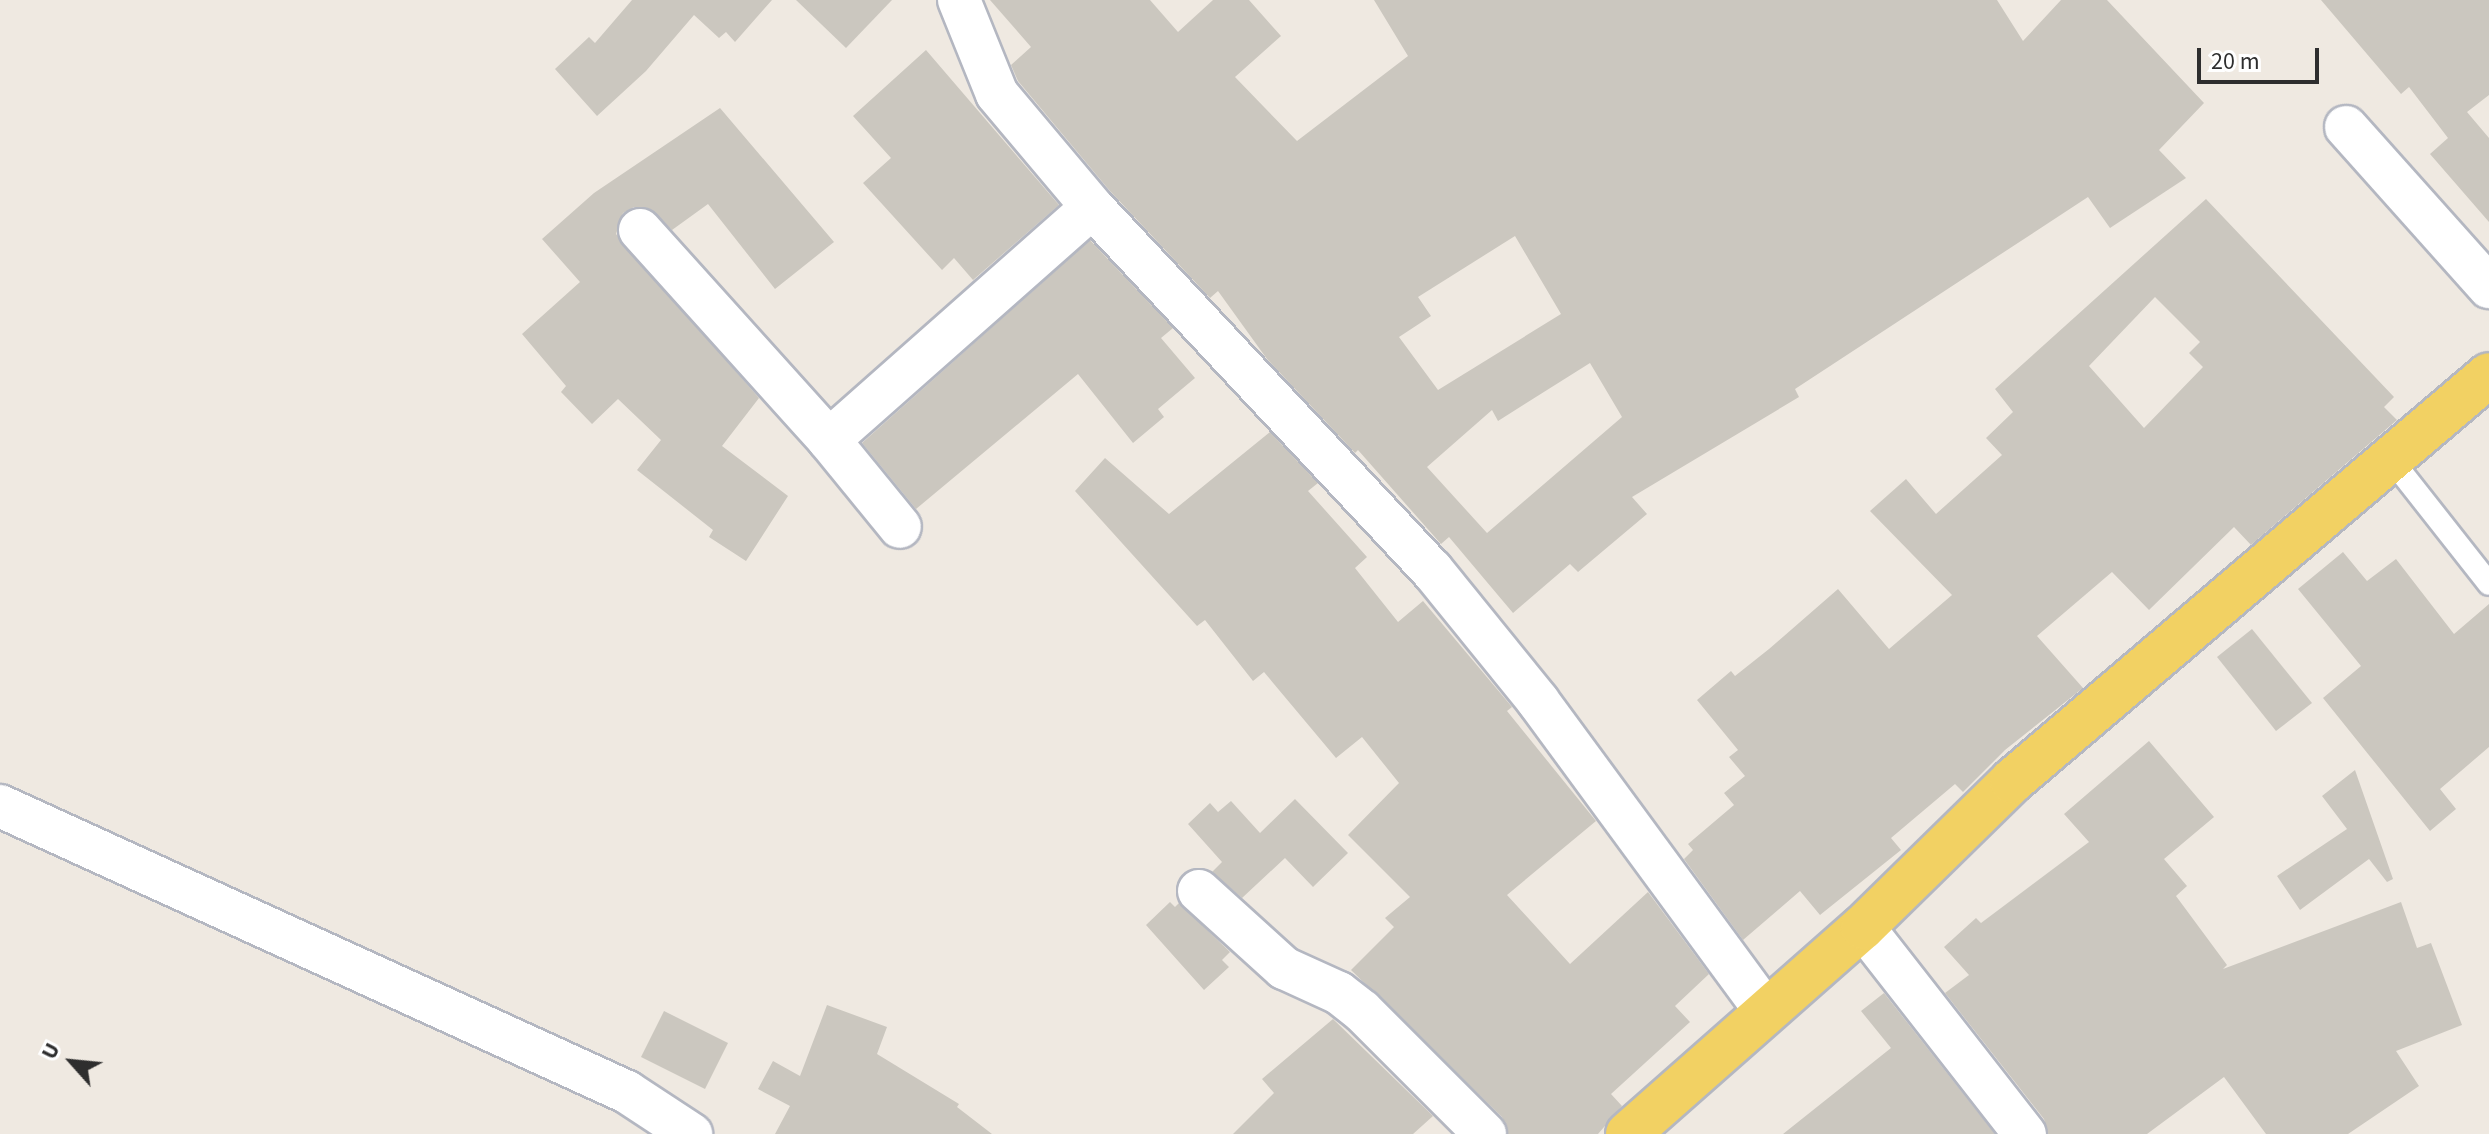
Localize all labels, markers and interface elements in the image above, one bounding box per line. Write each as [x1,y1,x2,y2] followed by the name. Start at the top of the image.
[2201,32,2323,82] scale bar
[2211,44,2260,79] text: 20 m
[32,1022,112,1102] north arrow
[33,1037,68,1065] text: U

